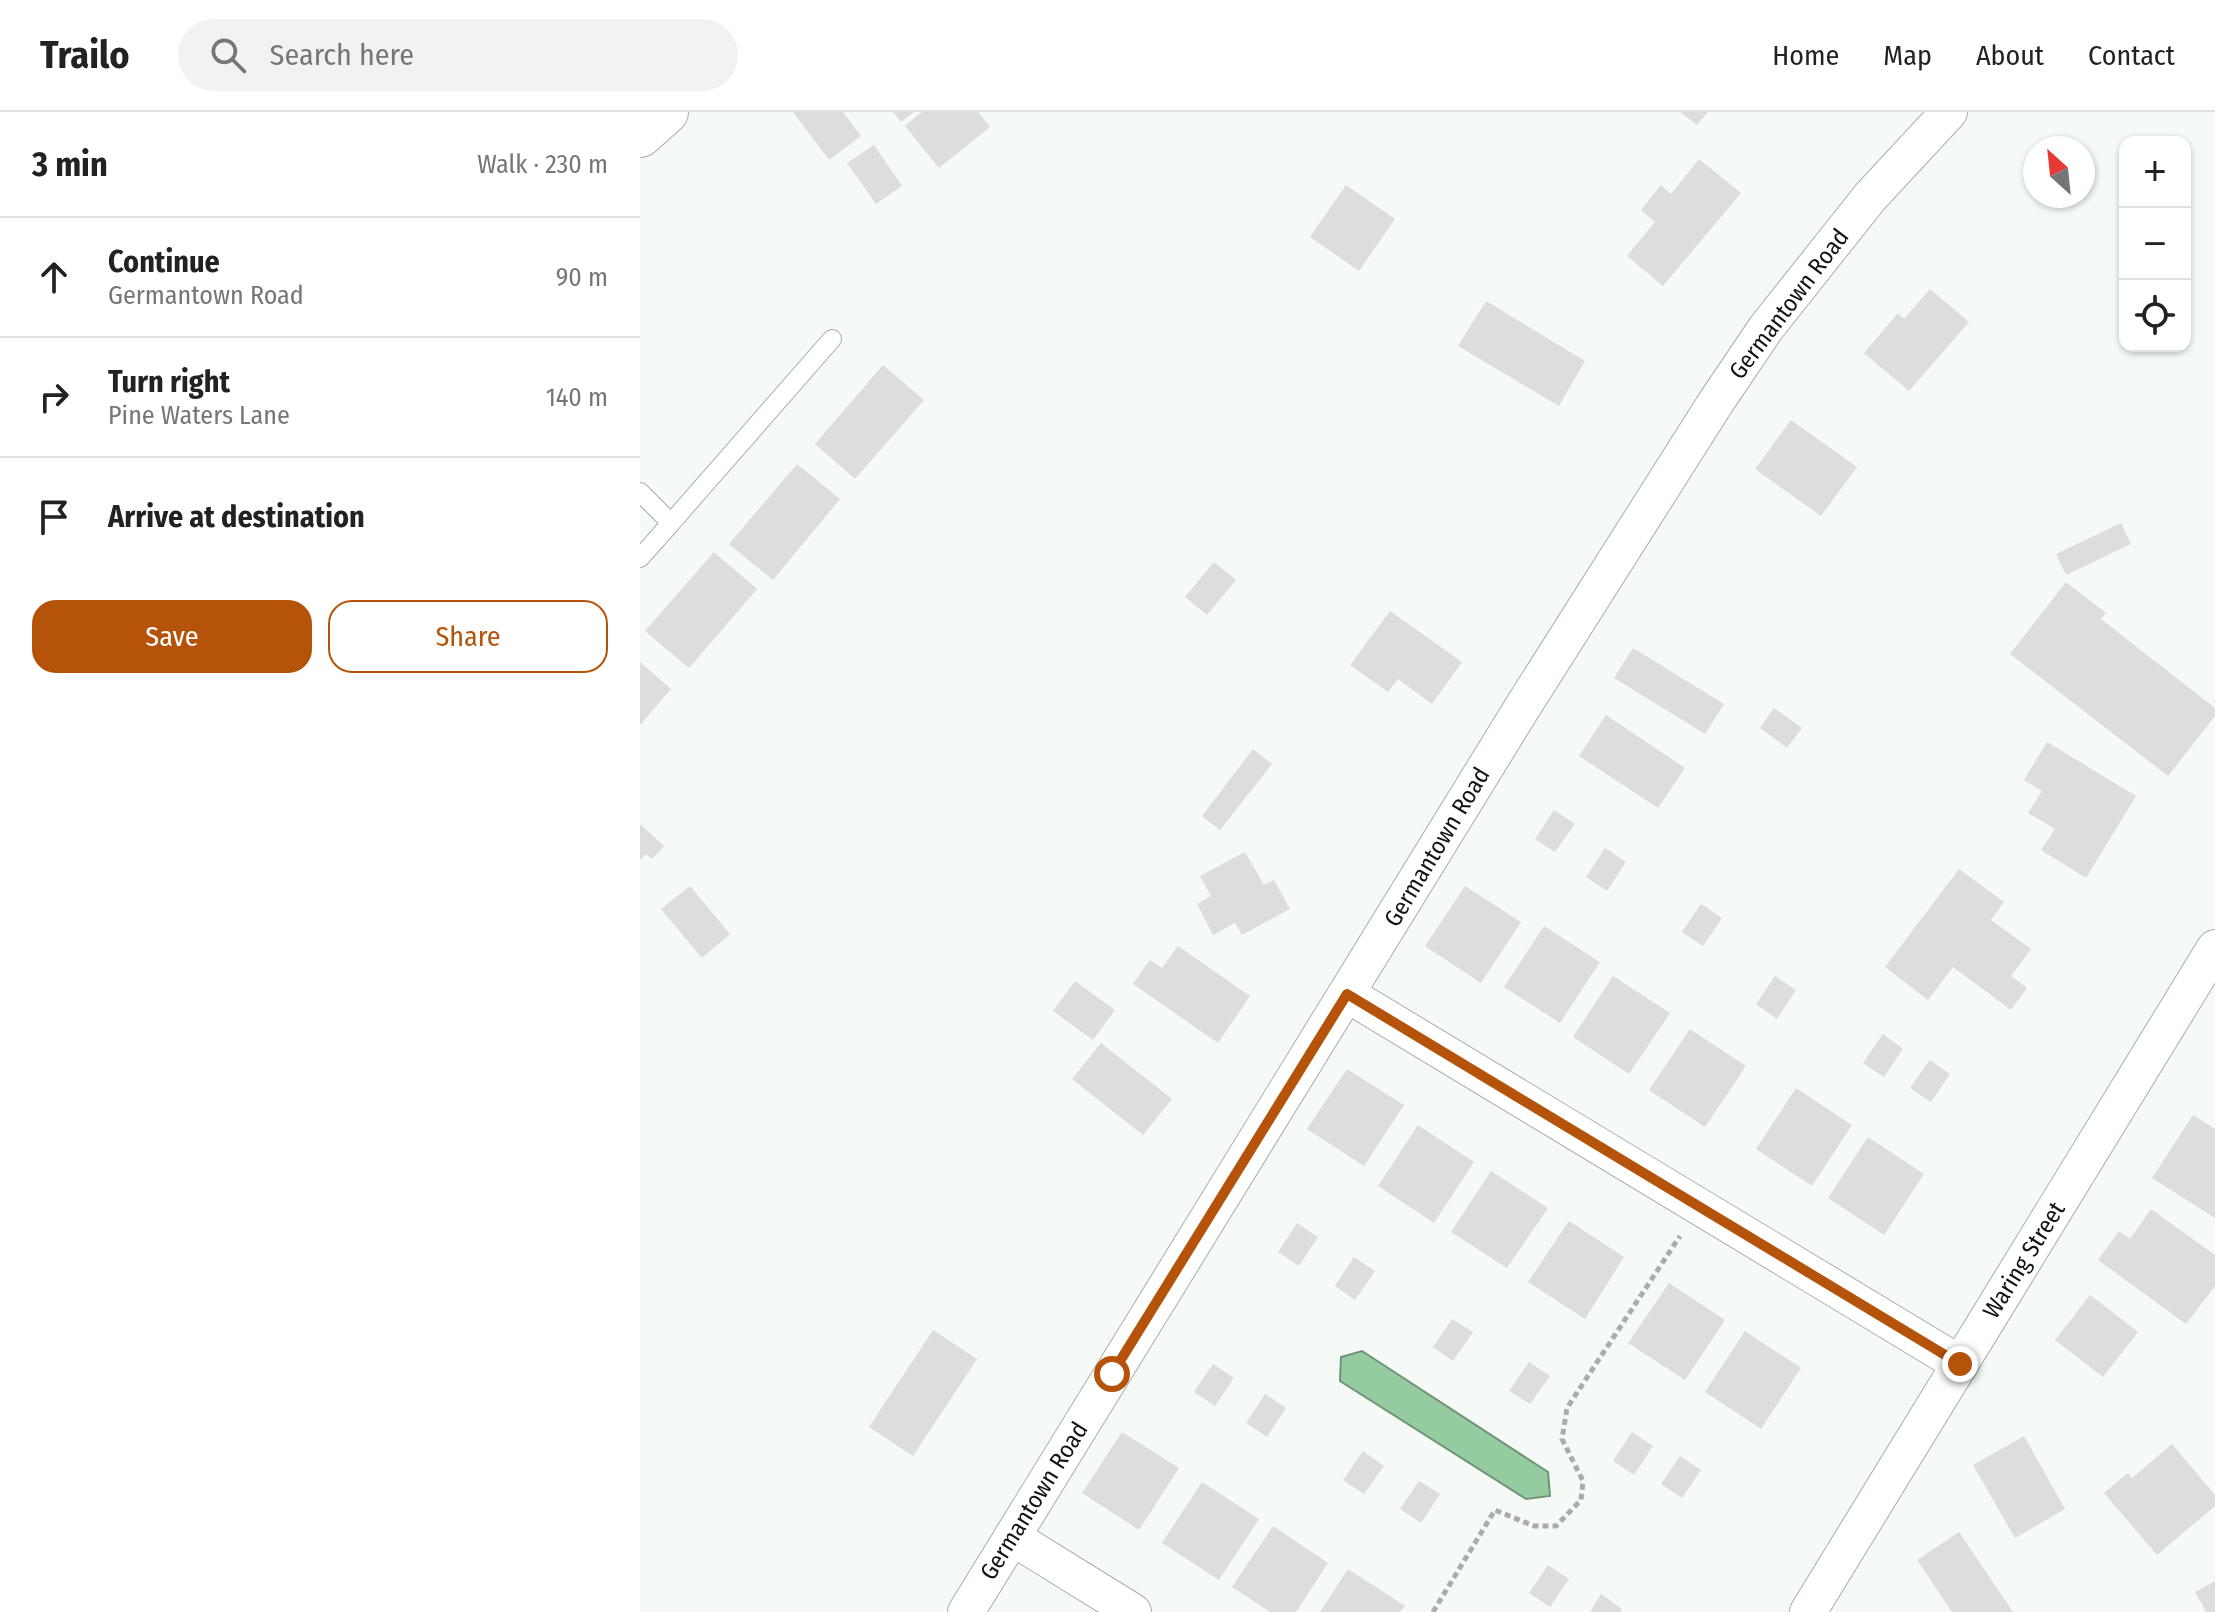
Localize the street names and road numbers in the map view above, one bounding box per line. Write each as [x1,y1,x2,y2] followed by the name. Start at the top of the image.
[1723,223,1855,385] street label: Germantown Road
[1378,762,1496,932] street label: Germantown Road
[1977,1196,2071,1323] street label: Waring Street
[974,1417,1094,1585] street label: Germantown Road

